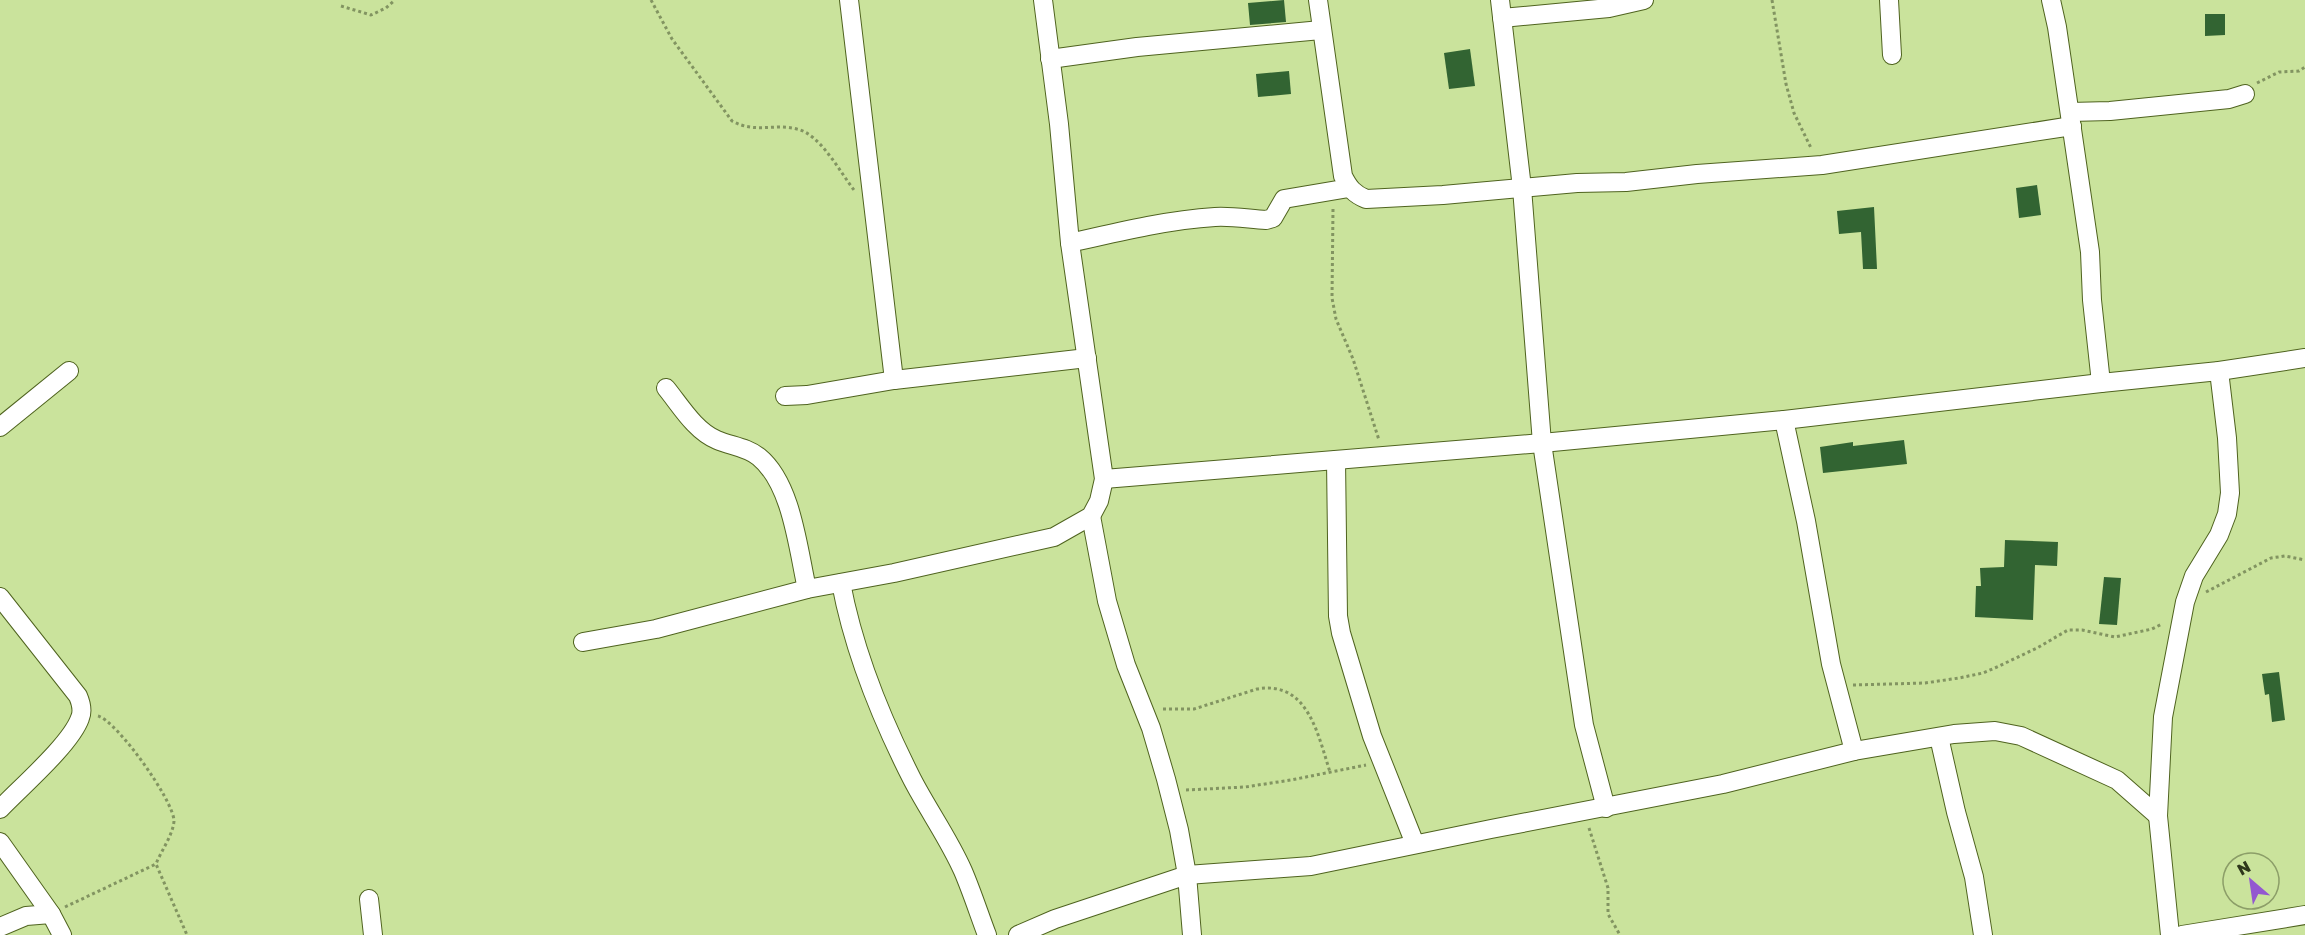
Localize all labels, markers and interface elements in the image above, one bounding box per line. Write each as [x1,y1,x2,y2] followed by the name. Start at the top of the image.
[2221,851,2281,911] north arrow
[2234,856,2254,880] text: N

